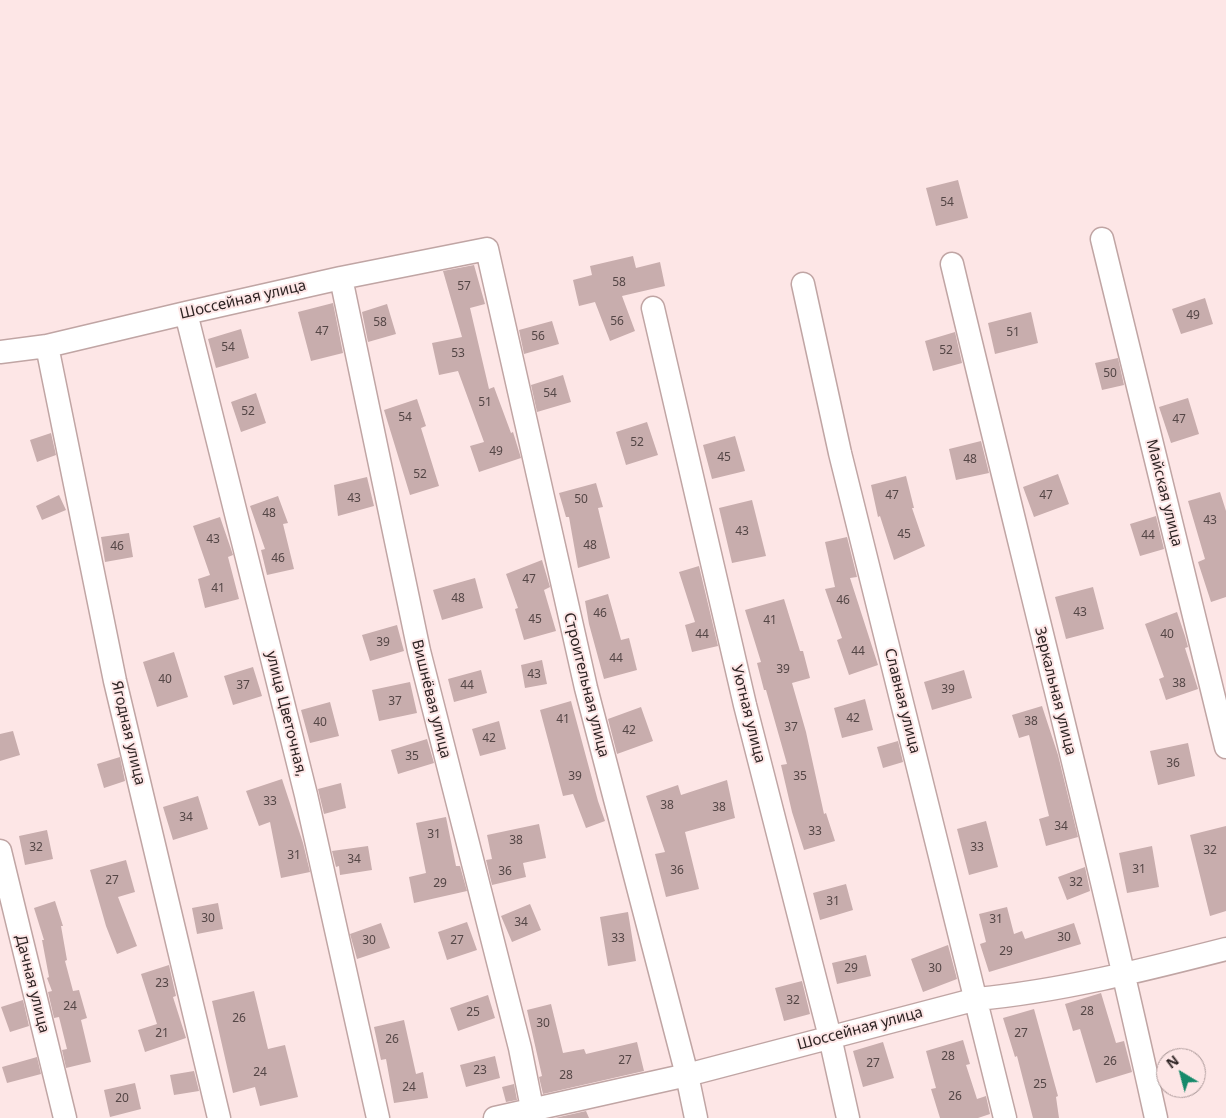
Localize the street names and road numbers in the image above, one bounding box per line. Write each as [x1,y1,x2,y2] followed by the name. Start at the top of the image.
[178,277,308,323] street label: Шоссейная улица
[1142,438,1186,548] street label: Майская улица
[559,611,613,759] street label: Строительная улица
[1030,625,1080,757] street label: Зеркальная улица
[408,638,454,760] street label: Вишнёвая улица
[880,647,924,755] street label: Славная улица
[262,649,310,779] street label: улица Цветочная,
[727,663,769,765] street label: Уютная улица
[107,679,149,787] street label: Ягодная улица
[11,933,53,1035] street label: Дачная улица
[795,1004,925,1054] street label: Шоссейная улица

